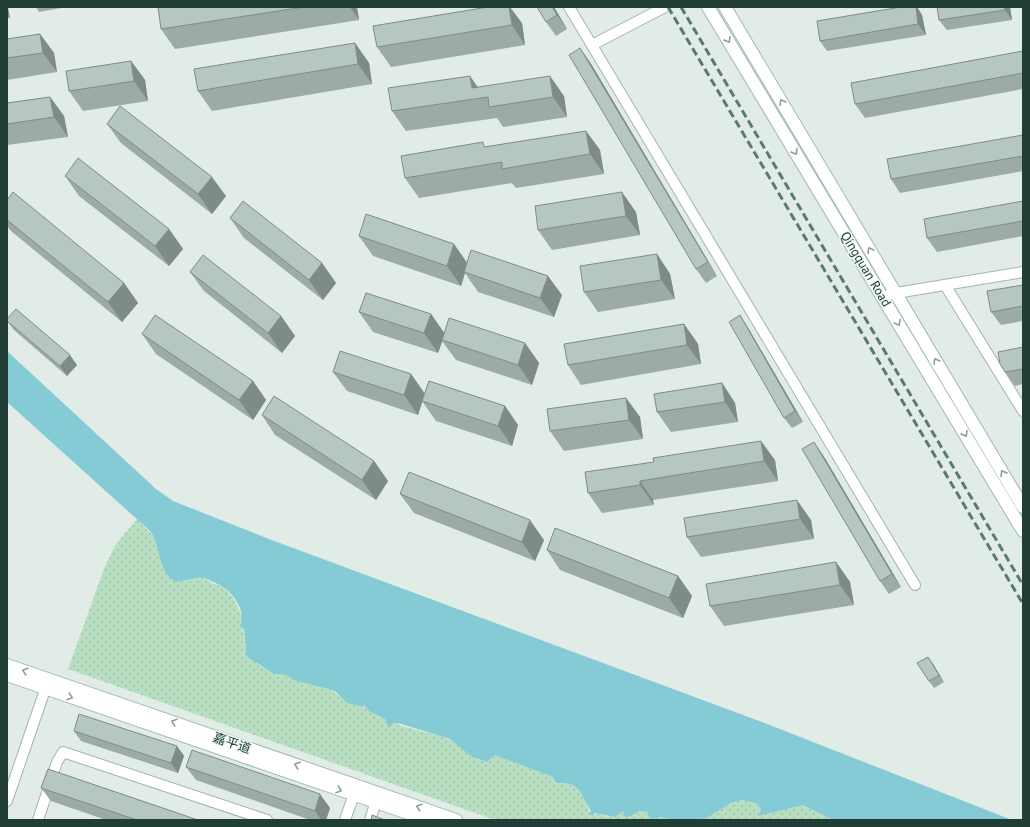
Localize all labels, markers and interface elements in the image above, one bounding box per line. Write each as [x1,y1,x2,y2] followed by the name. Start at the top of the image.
[723,36,730,43] one-way arrow
[779,99,786,106] one-way arrow
[790,148,797,155] one-way arrow
[837,228,895,310] street label: Qingquan Road
[867,247,874,254] one-way arrow
[894,319,901,326] one-way arrow
[934,358,941,365] one-way arrow
[960,430,968,437] one-way arrow
[1000,470,1008,477] one-way arrow
[21,667,28,675] one-way arrow
[67,692,74,700] one-way arrow
[170,719,177,727] one-way arrow
[211,729,253,757] street label: 嘉平道
[293,761,300,770] one-way arrow
[335,785,342,793] one-way arrow
[416,804,423,812] one-way arrow

